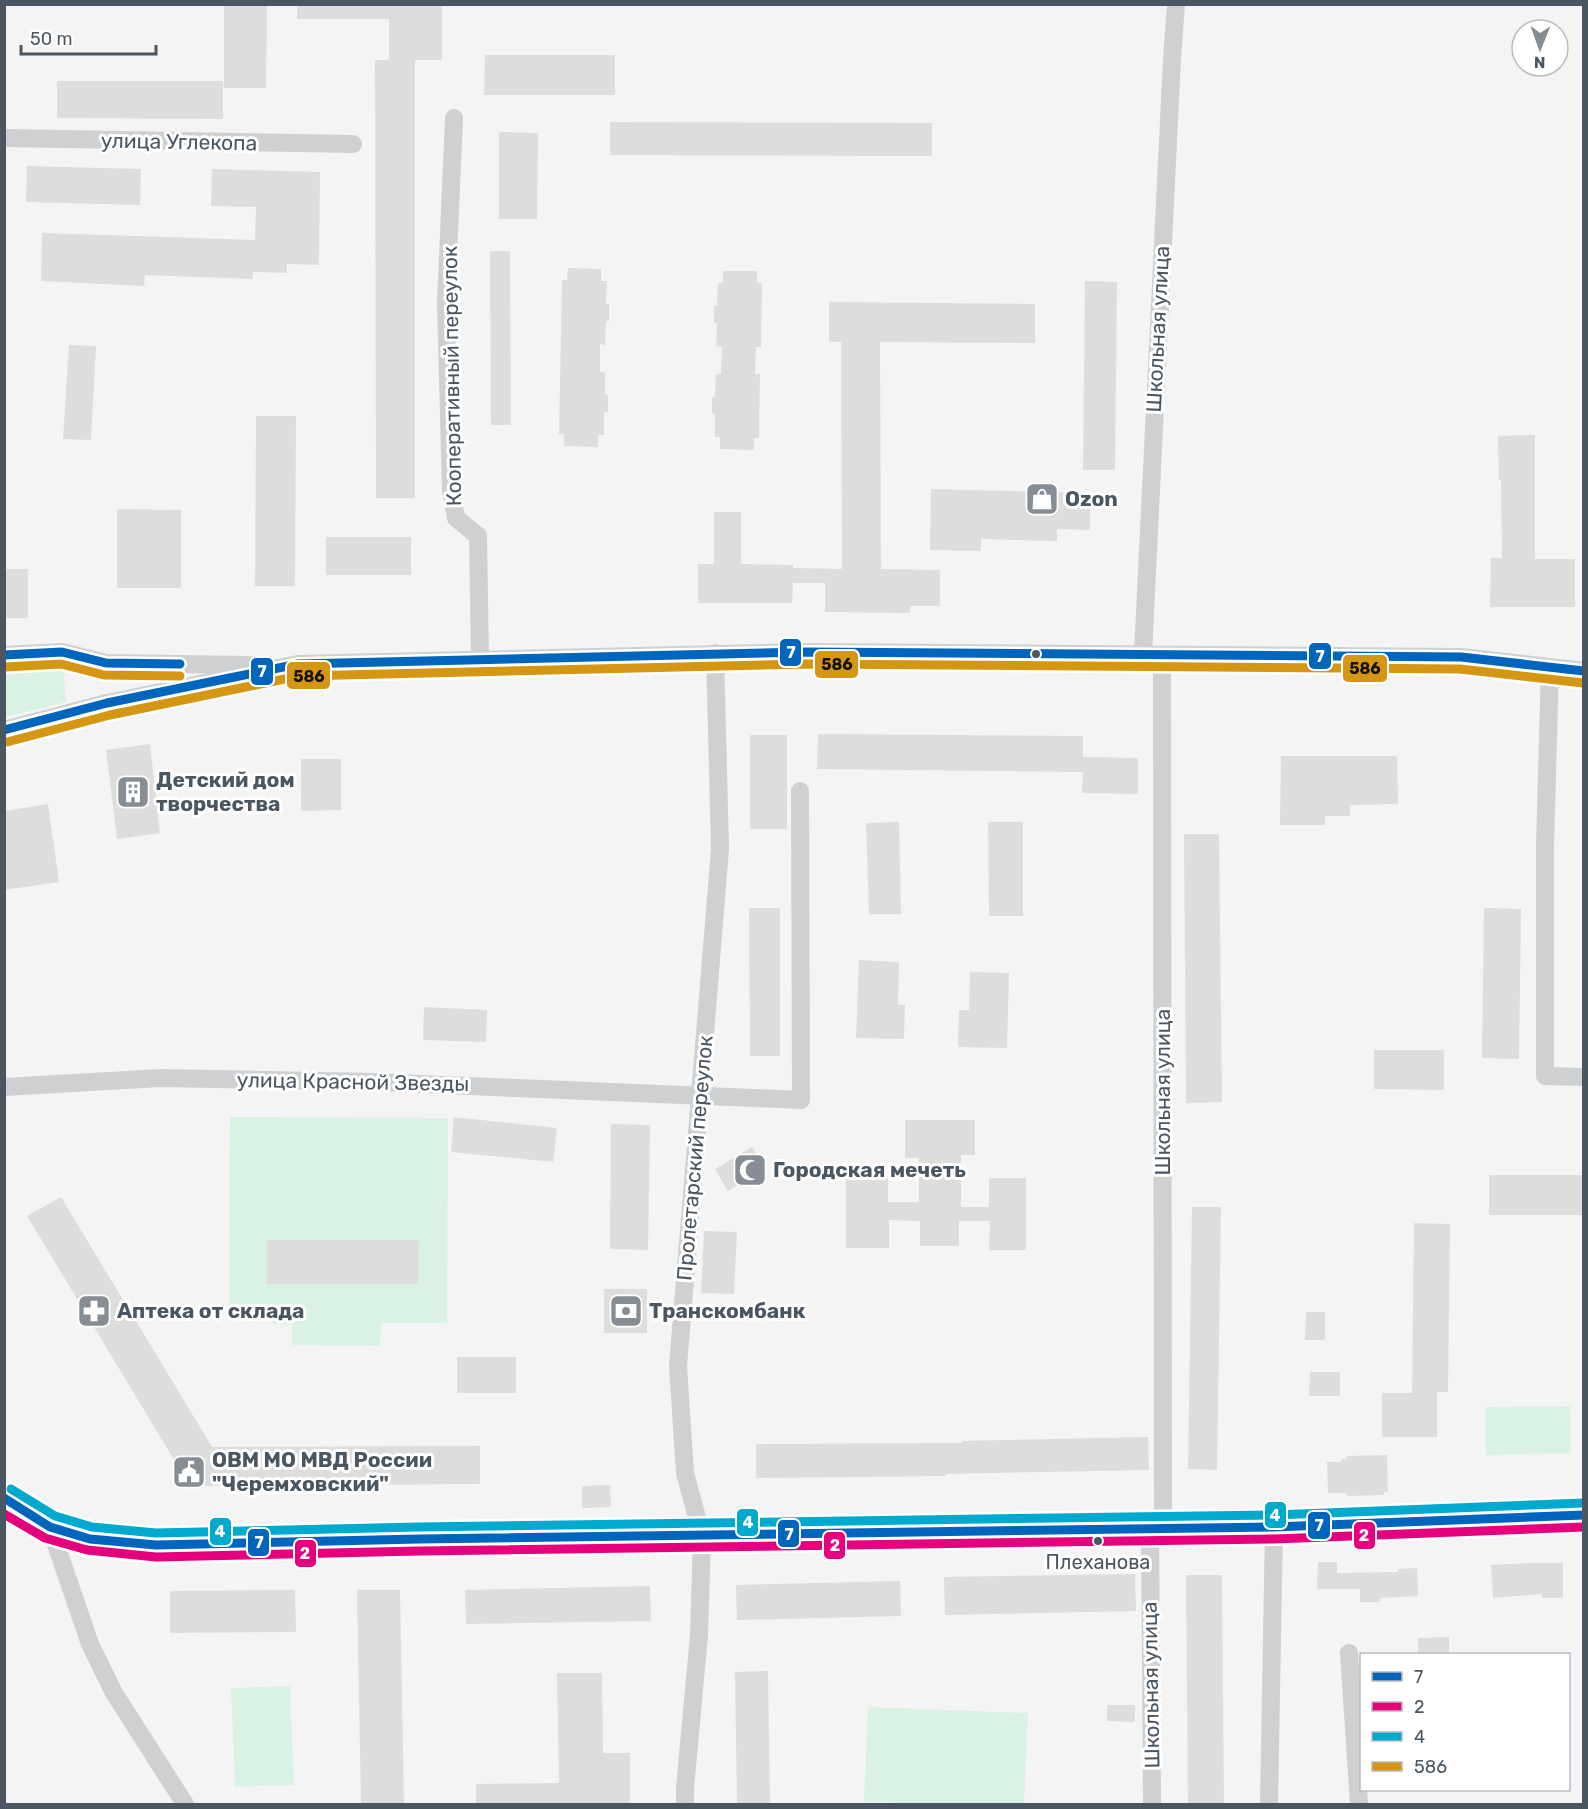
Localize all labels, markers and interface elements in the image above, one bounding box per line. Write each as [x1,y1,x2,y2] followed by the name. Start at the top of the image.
[21,18,156,56] scale bar
[1510,18,1570,78] north arrow
[30,28,73,50] text: 50 m
[1534,53,1546,72] text: N
[101,128,257,155] street label: улица Углекопа
[1141,245,1174,413] street label: Школьная улица
[437,246,466,506] street label: Кооперативный переулок
[1024,481,1060,517] shop icon: Ozon
[1065,486,1118,511] place label: Ozon
[779,638,802,667] line badge: 7
[1308,642,1332,670] line badge: 7
[786,643,796,662] text: 7
[1315,647,1325,666] text: 7
[1030,648,1042,660] unlabelled marker
[814,650,859,679] line badge: 586
[1342,654,1388,683] line badge: 586
[821,655,853,674] text: 586
[250,657,274,686] line badge: 7
[1349,659,1381,678] text: 586
[286,661,331,690] line badge: 586
[257,662,267,681] text: 7
[293,667,325,686] text: 586
[156,767,295,816] place label: Детский дом творчества
[115,774,151,810] building icon: Детский дом творчества
[1150,1009,1175,1175] street label: Школьная улица
[671,1034,718,1282] street label: Пролетарский переулок
[237,1067,469,1096] street label: улица Красной Звезды
[732,1152,768,1188] mosque icon: Городская мечеть
[773,1157,966,1182] place label: Городская мечеть
[76,1293,112,1329] pharmacy icon: Аптека от склада
[608,1293,644,1329] bank icon: Транскомбанк
[117,1298,304,1323] place label: Аптека от склада
[649,1298,806,1323] place label: Транскомбанк
[212,1447,432,1496] place label: ОВМ МО МВД России "Черемховский"
[171,1454,207,1490] public building icon: ОВМ МО МВД России "Черемховский"
[1264,1501,1287,1529] line badge: 4
[1270,1506,1281,1525] text: 4
[736,1508,759,1537] line badge: 4
[1307,1511,1331,1540] line badge: 7
[743,1513,754,1532] text: 4
[1314,1516,1324,1535] text: 7
[209,1517,232,1546] line badge: 4
[777,1519,800,1548] line badge: 7
[1353,1521,1376,1550] line badge: 2
[215,1522,226,1541] text: 4
[784,1525,794,1544] text: 7
[1359,1526,1369,1545] text: 2
[247,1528,270,1557] line badge: 7
[823,1531,846,1560] line badge: 2
[254,1533,264,1552] text: 7
[1092,1535,1104,1547] marker: Плеханова
[830,1536,840,1555] text: 2
[294,1539,317,1568] line badge: 2
[300,1544,310,1563] text: 2
[1046,1550,1150,1574] place label: Плеханова
[1137,1601,1164,1769] street label: Школьная улица
[1360,1653,1570,1791] legend
[1414,1666,1423,1688] text: 7
[1414,1696,1425,1718] text: 2
[1414,1726,1425,1748] text: 4
[1414,1756,1447,1778] text: 586

